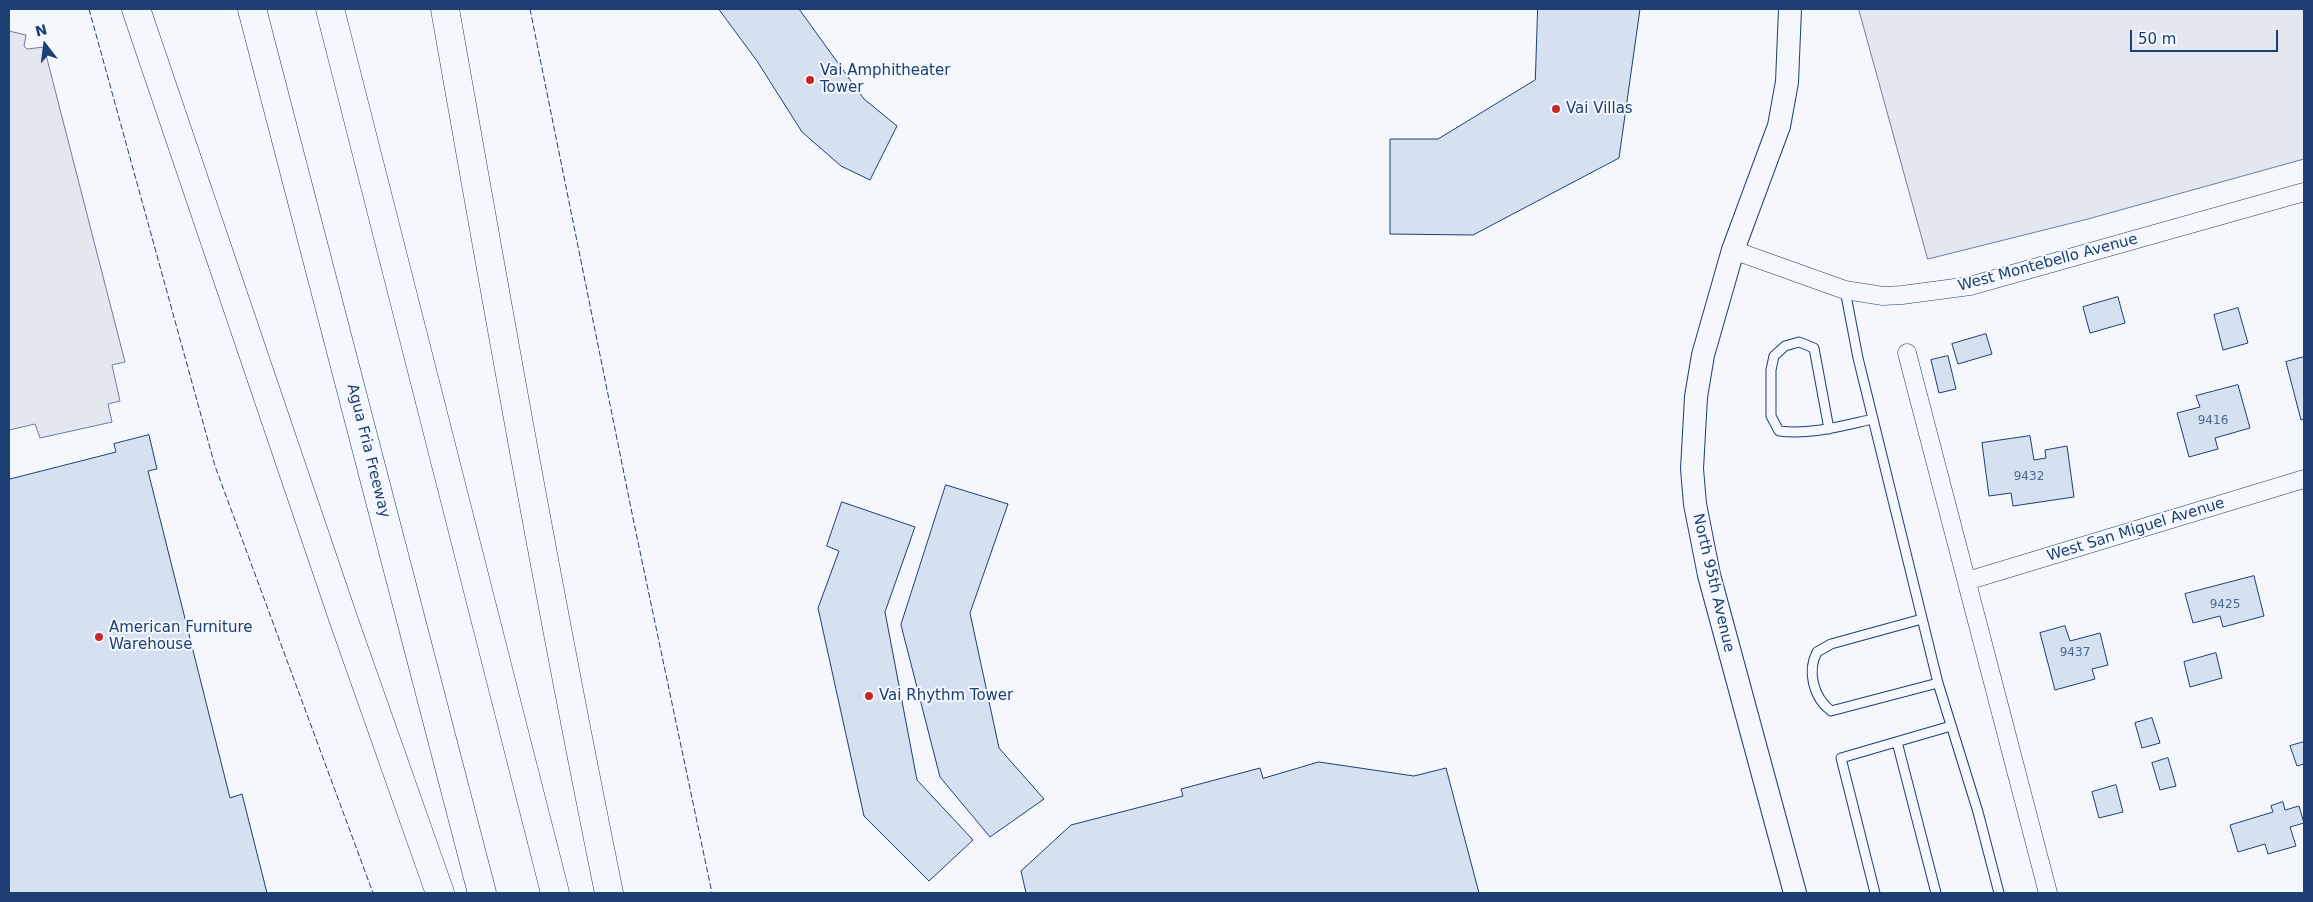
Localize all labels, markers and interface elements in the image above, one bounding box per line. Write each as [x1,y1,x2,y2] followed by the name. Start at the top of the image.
[20,20,70,70] north arrow
[2133,20,2280,52] scale bar
[33,21,49,40] text: N
[2138,30,2176,48] text: 50 m
[820,62,950,97] place label: Vai Amphitheater Tower
[804,74,816,86] marker: Vai Amphitheater Tower
[1566,100,1633,118] place label: Vai Villas
[1550,103,1562,115] marker: Vai Villas
[1956,230,2140,296] street label: West Montebello Avenue
[343,382,393,520] street label: Agua Fria Freeway
[2198,414,2228,428] house number: 9416
[2014,470,2044,484] house number: 9432
[2045,494,2227,566] street label: West San Miguel Avenue
[1688,512,1738,654] street label: North 95th Avenue
[2210,598,2240,612] house number: 9425
[109,619,252,654] place label: American Furniture Warehouse
[93,631,105,643] marker: American Furniture Warehouse
[2060,646,2090,660] house number: 9437
[879,687,1013,705] place label: Vai Rhythm Tower
[863,690,875,702] marker: Vai Rhythm Tower

